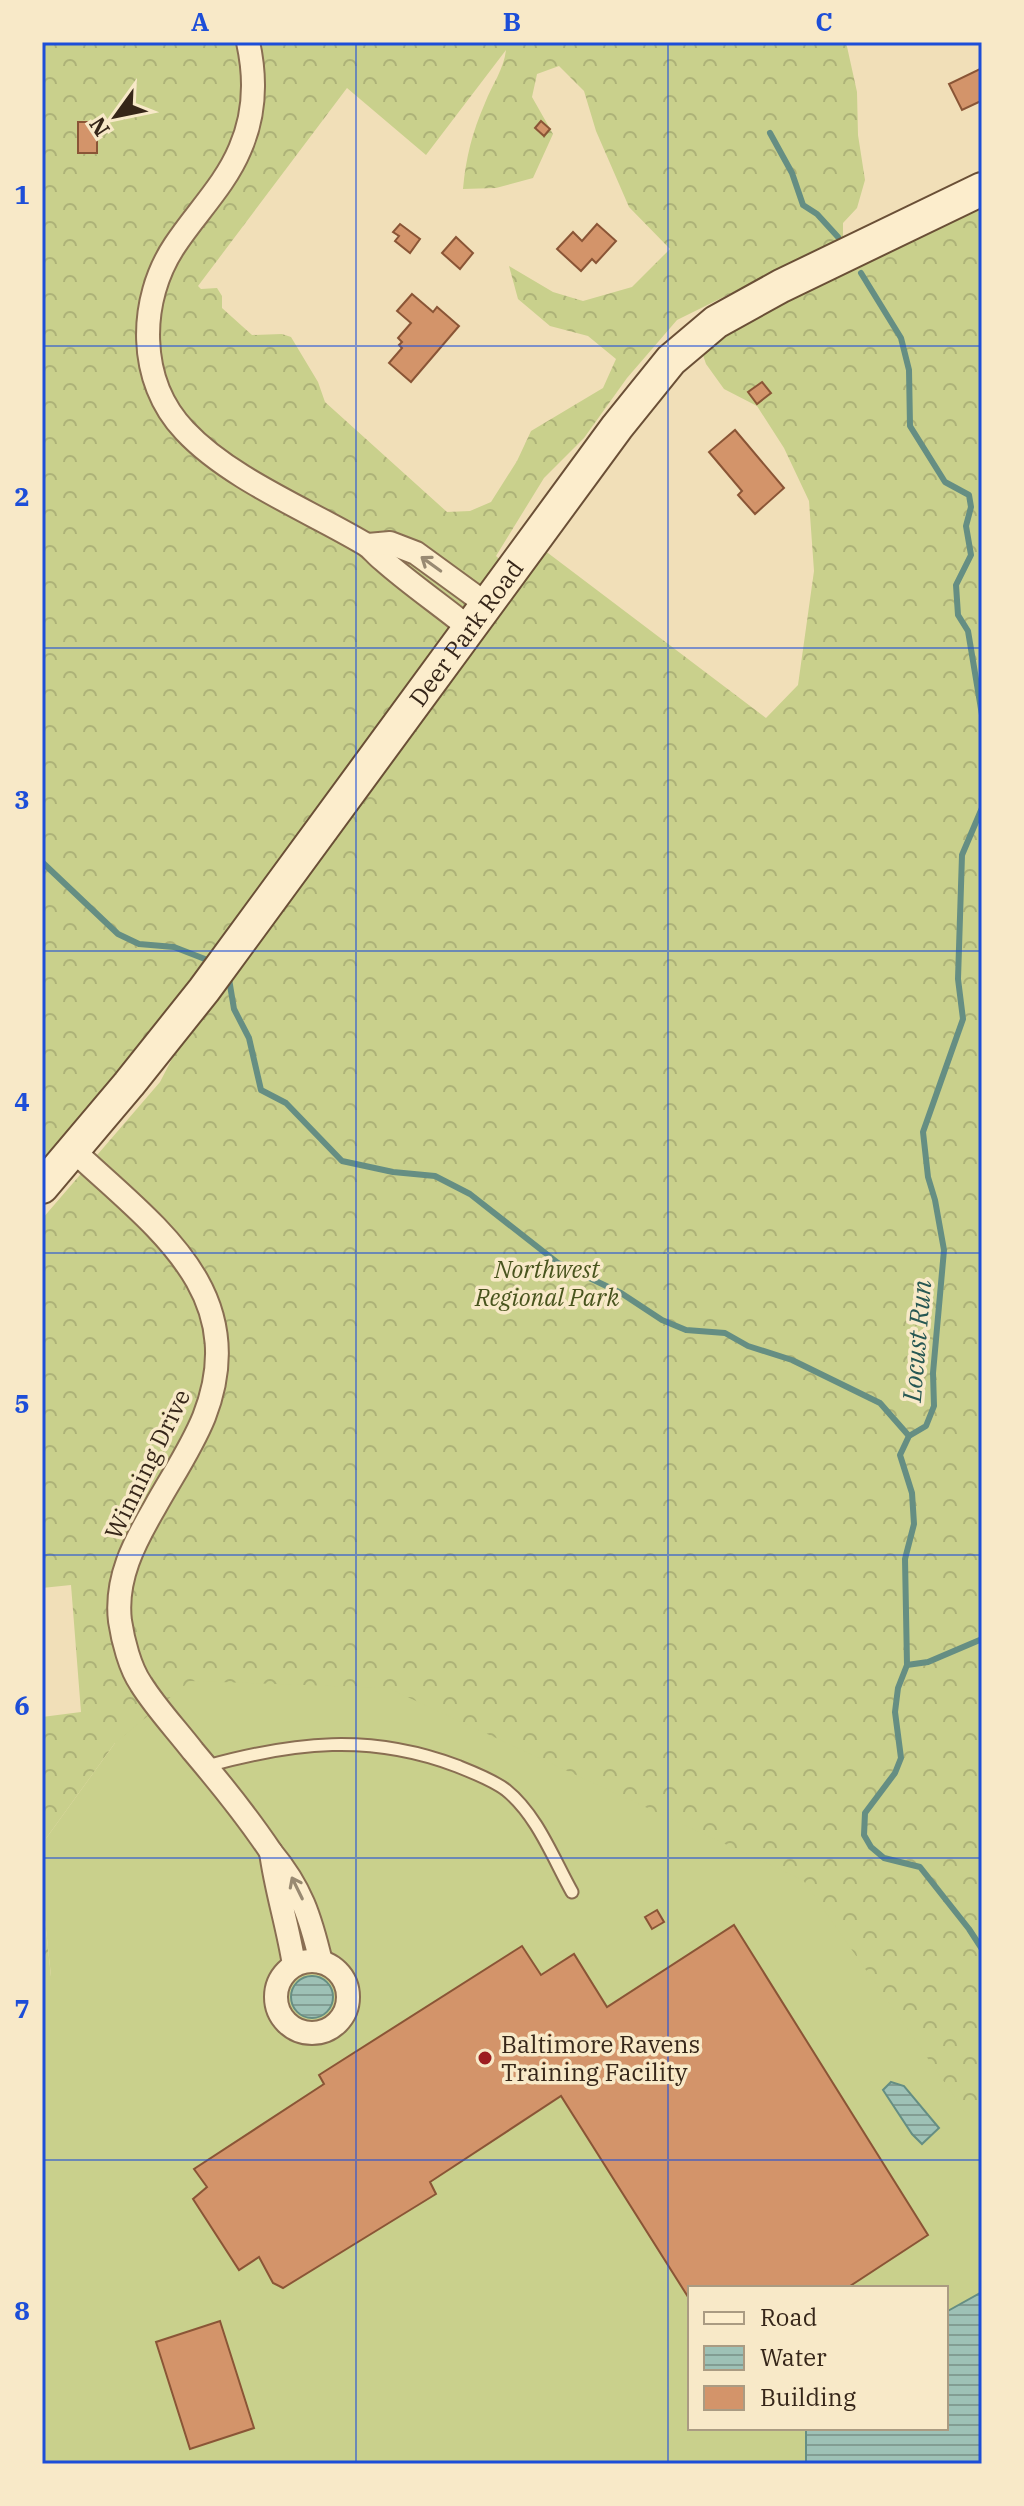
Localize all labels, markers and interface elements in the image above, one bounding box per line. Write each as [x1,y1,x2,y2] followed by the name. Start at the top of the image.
[191,4,209,38] text: A
[503,4,521,38] text: B
[815,4,833,38] text: C
[76,76,156,156] north arrow
[82,112,116,142] text: N
[14,177,30,211] text: 1
[14,479,30,513] text: 2
[402,553,530,713] street label: Deer Park Road
[421,556,442,573] one-way arrow
[14,782,30,816] text: 3
[14,1084,30,1118] text: 4
[474,1253,619,1313] park label: Northwest Regional Park
[894,1278,938,1404] water label: Locust Run
[97,1384,197,1544] street label: Winning Drive
[14,1386,30,1420] text: 5
[14,1688,30,1722] text: 6
[289,1876,304,1900] one-way arrow
[14,1991,30,2025] text: 7
[501,2028,700,2088] place label: Baltimore Ravens Training Facility
[476,2049,494,2067] marker: Baltimore Ravens Training Facility
[688,2286,948,2430] legend
[14,2293,30,2327] text: 8
[760,2301,817,2333] text: Road
[760,2341,827,2373] text: Water
[760,2381,856,2413] text: Building

